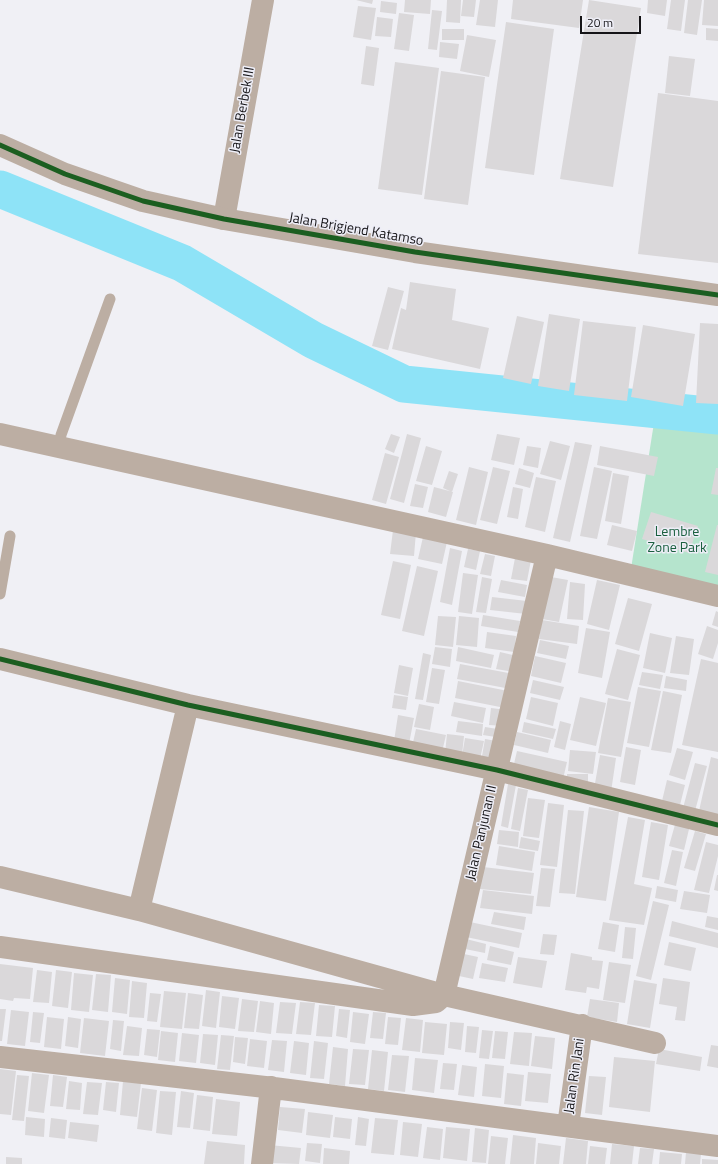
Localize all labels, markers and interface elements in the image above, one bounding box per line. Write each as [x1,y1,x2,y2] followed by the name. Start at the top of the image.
[582,8,643,34] scale bar
[587,13,613,32] text: 20 m
[227,66,259,154] street label: Jalan Berbek III
[287,210,425,250] street label: Jalan Brigjend Katamso
[647,525,707,558] park label: Lembre Zone Park
[463,784,501,882] street label: Jalan Panjunan II
[561,1037,589,1115] street label: Jalan Rin Jani

